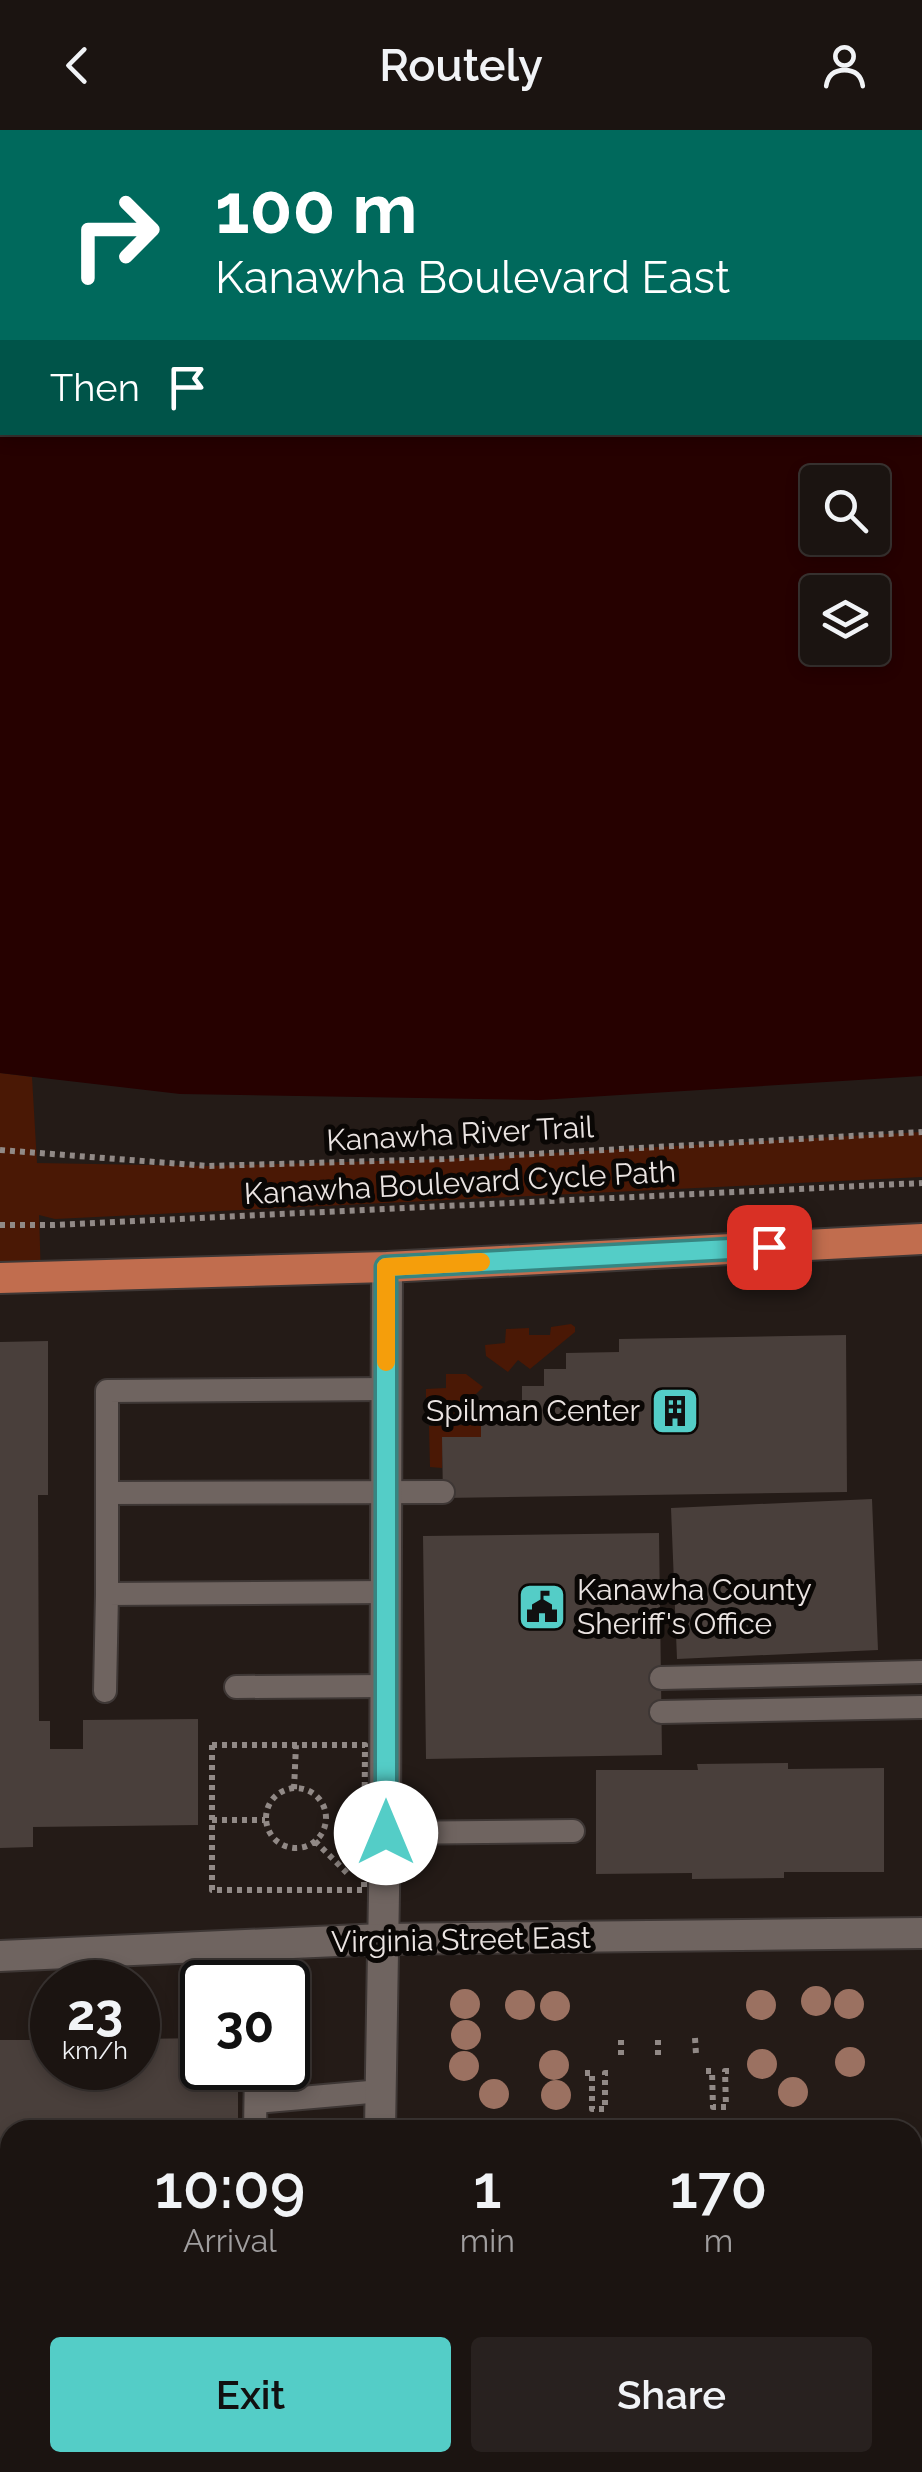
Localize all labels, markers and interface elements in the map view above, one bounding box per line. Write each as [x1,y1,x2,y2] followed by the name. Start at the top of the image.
[50,38,105,93] icon: back
[817,38,872,93] icon: person
[379,39,543,92] text: Routely
[215,167,418,249] text: 100 m
[50,170,180,300] icon: right
[215,251,730,304] text: Kanawha Boulevard East
[160,360,215,415] icon: arrive
[50,365,140,410] text: Then
[800,465,890,665] map controls
[800,465,890,555] button: search
[800,575,890,665] button: layers
[325,1109,595,1158] street label: Kanawha River Trail
[243,1154,677,1211] street label: Kanawha Boulevard Cycle Path
[727,1205,812,1290] pin
[742,1220,797,1275] icon: arrive
[649,1385,701,1437] building icon: Spilman Center
[426,1393,640,1428] place label: Spilman Center
[577,1572,812,1641] place label: Kanawha County Sheriff's Office
[516,1581,568,1633] public building icon: Kanawha County Sheriff's Office
[334,1781,438,1885] position arrow
[331,1920,591,1959] street label: Virginia Street East
[180,1960,310,2090] speed limit sign: 30
[67,1983,123,2042] text: 23
[62,2035,128,2065] text: km/h
[155,2152,305,2222] text: 10:09
[473,2152,501,2222] text: 1
[669,2152,767,2222] text: 170
[183,2222,277,2259] text: Arrival
[460,2222,515,2259] text: min
[704,2222,733,2259] text: m
[50,2337,451,2452] button: Exit
[471,2337,872,2452] button: Share

